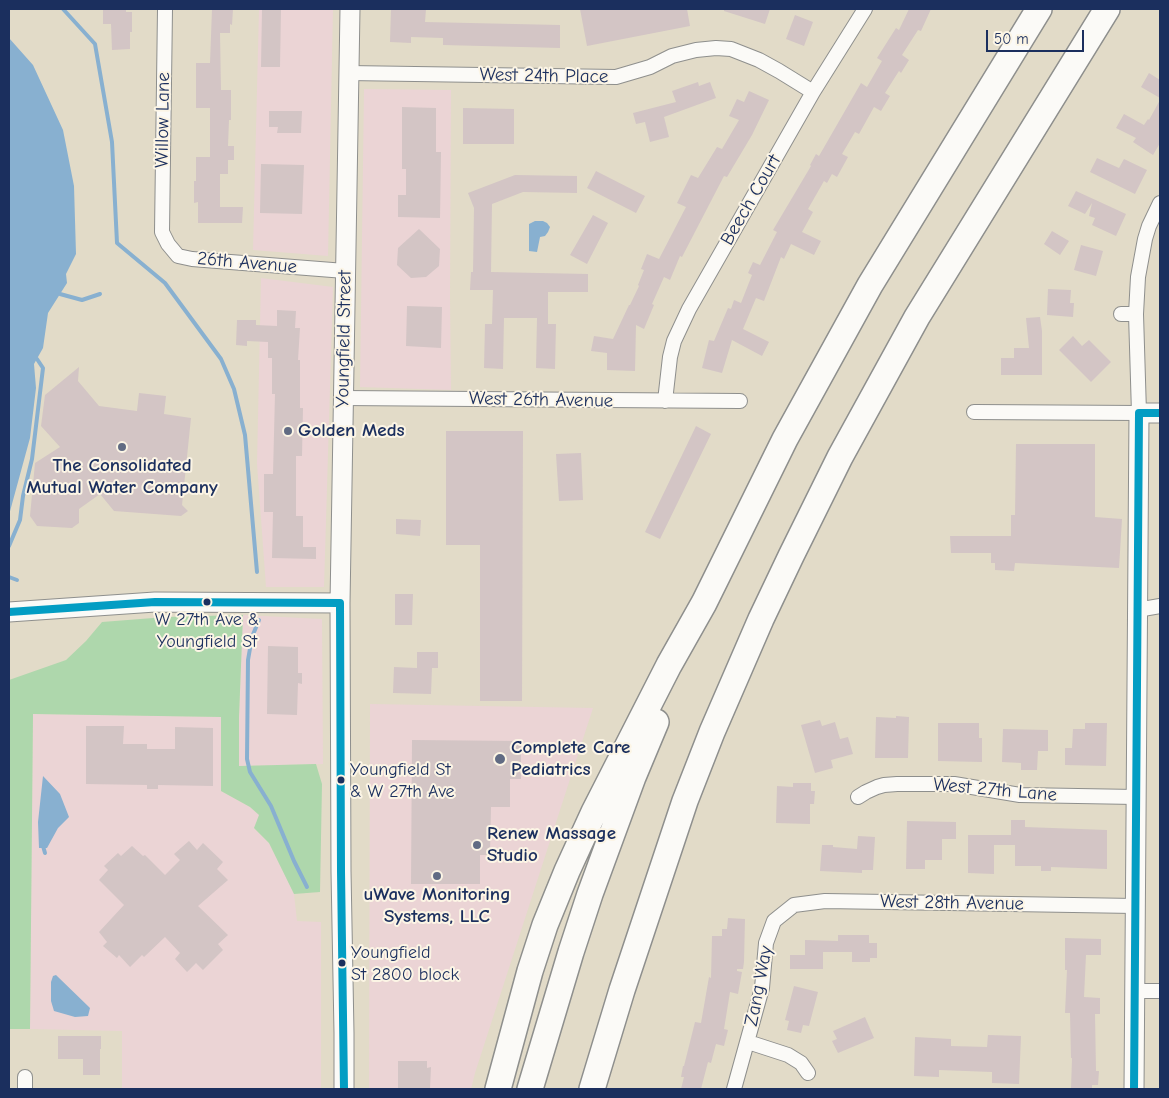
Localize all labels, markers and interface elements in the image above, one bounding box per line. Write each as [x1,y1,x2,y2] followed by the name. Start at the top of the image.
[989,20,1086,52] scale bar
[994,30,1029,48] text: 50 m
[479,63,609,89] street label: West 24th Place
[151,72,175,168] street label: Willow Lane
[716,151,786,249] street label: Beech Court
[196,247,298,279] street label: 26th Avenue
[331,270,357,408] street label: Youngfield Street
[469,387,613,413] street label: West 26th Avenue
[298,420,405,442] place label: Golden Meds
[282,425,294,437] marker: Golden Meds
[116,441,128,453] marker: The Consolidated Mutual Water Company
[26,455,218,499] place label: The Consolidated Mutual Water Company
[202,597,212,607] marker: W 27th Ave & Youngfield St
[155,609,259,652] place label: W 27th Ave & Youngfield St
[511,737,630,781] place label: Complete Care Pediatrics
[493,752,507,766] marker: Complete Care Pediatrics
[350,759,455,802] place label: Youngfield St & W 27th Ave
[932,773,1058,807] street label: West 27th Lane
[336,775,346,785] marker: Youngfield St & W 27th Ave
[487,823,616,867] place label: Renew Massage Studio
[471,839,483,851] marker: Renew Massage Studio
[431,870,443,882] marker: uWave Monitoring Systems, LLC
[363,884,511,928] place label: uWave Monitoring Systems, LLC
[880,890,1024,916] street label: West 28th Avenue
[351,942,459,984] place label: Youngfield St 2800 block
[740,944,778,1028] street label: Zang Way
[337,958,347,968] marker: Youngfield St 2800 block

